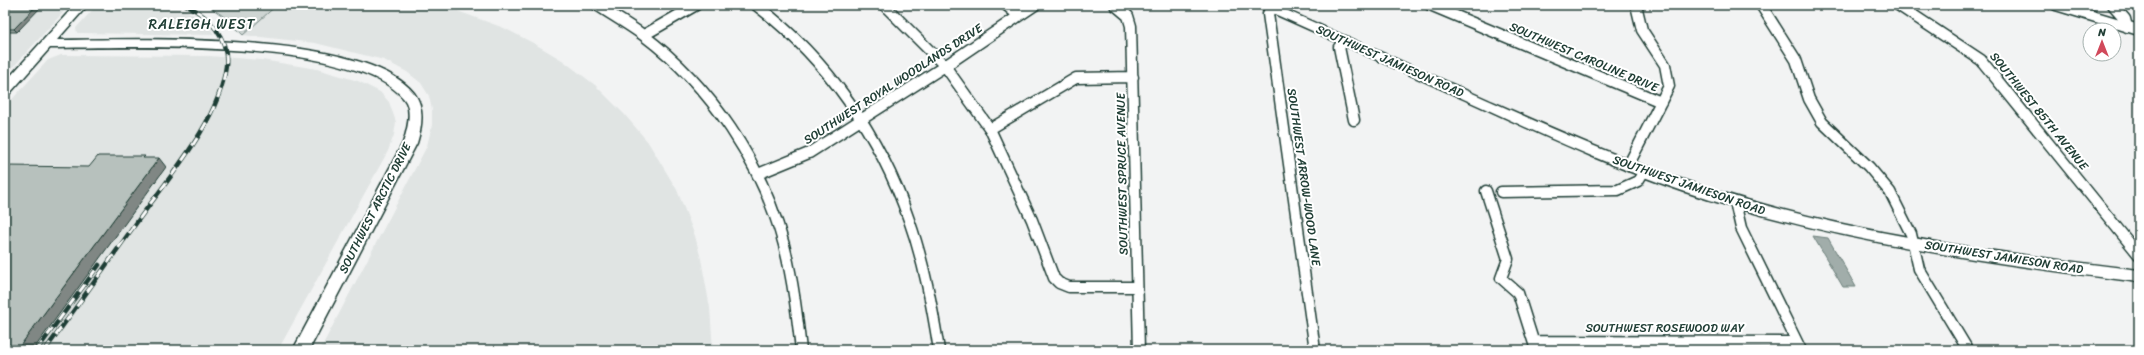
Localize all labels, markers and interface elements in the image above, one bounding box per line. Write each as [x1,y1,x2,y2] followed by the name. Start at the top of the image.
[149,12,256,37] district label: RALEIGH WEST
[1506,16,1663,99] street label: SOUTHWEST CAROLINE DRIVE
[799,17,988,150] street label: SOUTHWEST ROYAL WOODLANDS DRIVE
[1312,18,1468,104] street label: SOUTHWEST JAMIESON ROAD
[2082,22,2122,62] north arrow
[2097,23,2106,42] text: N
[1984,47,2095,176] street label: SOUTHWEST 85TH AVENUE
[1281,87,1328,269] street label: SOUTHWEST ARROW-WOOD LANE
[1110,91,1134,255] street label: SOUTHWEST SPRUCE AVENUE
[332,137,418,277] street label: SOUTHWEST ARCTIC DRIVE
[1610,149,1768,221] street label: SOUTHWEST JAMIESON ROAD
[1923,234,2085,280] street label: SOUTHWEST JAMIESON ROAD
[1585,317,1745,339] street label: SOUTHWEST ROSEWOOD WAY

